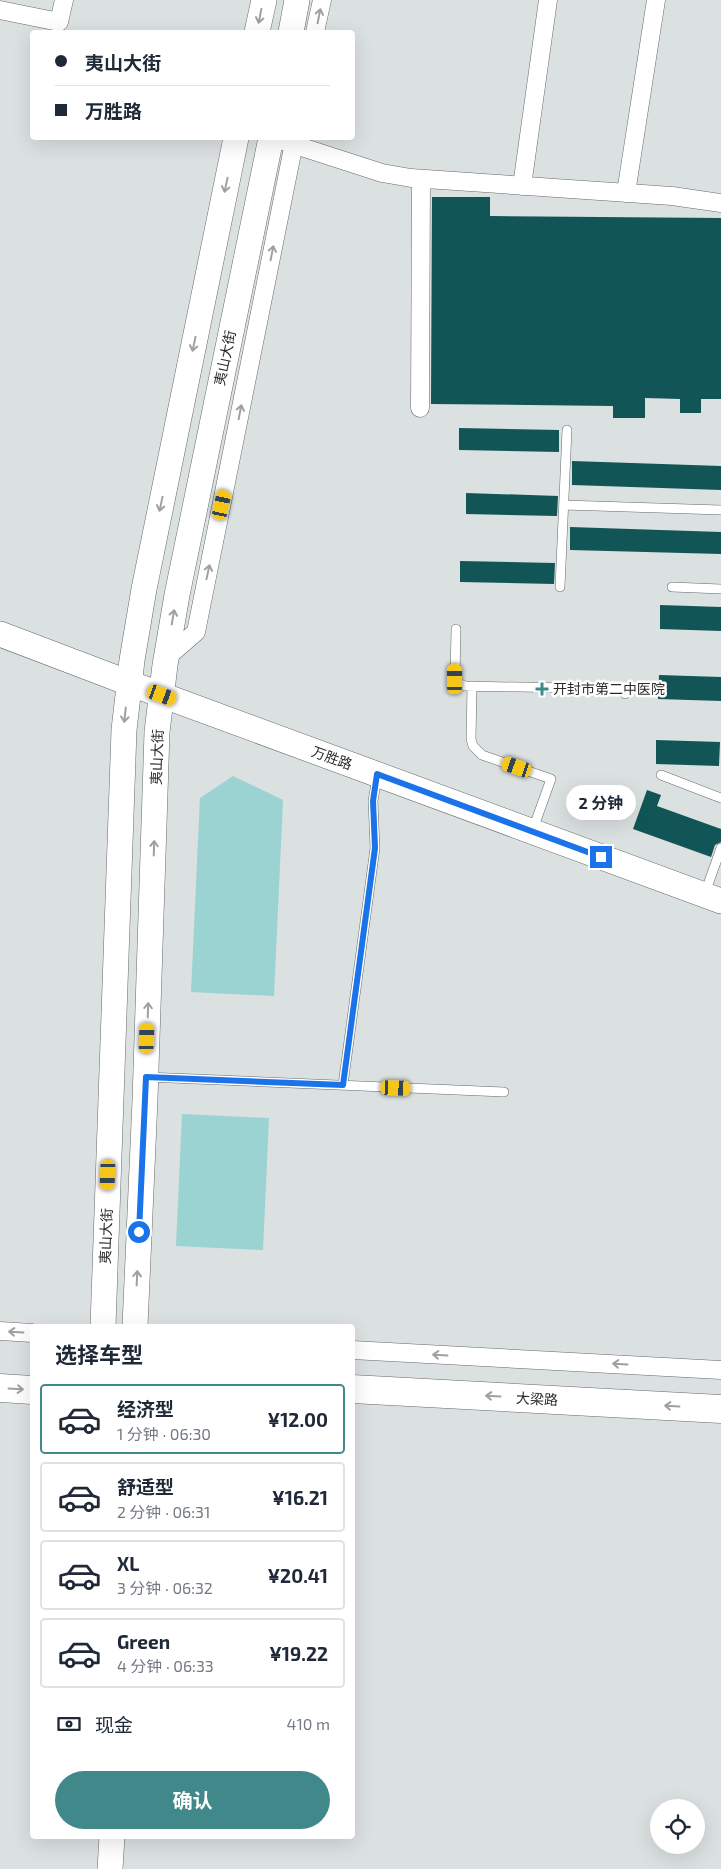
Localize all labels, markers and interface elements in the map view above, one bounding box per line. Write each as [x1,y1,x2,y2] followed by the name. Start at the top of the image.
[255,8,265,24] one-way arrow
[314,9,324,25] one-way arrow
[85,51,161,74] text: 夷山大街
[85,99,142,122] text: 万胜路
[221,177,231,193] one-way arrow
[268,245,277,261] one-way arrow
[210,329,239,387] street label: 夷山大街
[189,336,198,352] one-way arrow
[236,405,246,421] one-way arrow
[211,489,232,521] car
[156,495,165,511] one-way arrow
[204,564,213,580] one-way arrow
[169,609,179,625] one-way arrow
[447,664,462,694] car
[553,680,665,697] place label: 开封市第二中医院
[535,682,549,696] marker: 开封市第二中医院
[145,683,178,707] car
[120,707,130,723] one-way arrow
[147,729,166,785] street label: 夷山大街
[310,742,355,773] street label: 万胜路
[500,755,533,779] car
[566,784,636,820] callout: 2 分钟
[579,793,623,812] text: 2 分钟
[149,840,159,856] one-way arrow
[590,846,612,868] route end
[143,1003,153,1019] one-way arrow
[138,1023,155,1053] car
[380,1080,411,1096] car
[99,1160,116,1190] car
[96,1208,115,1264] street label: 夷山大街
[128,1221,150,1243] route start
[132,1270,142,1286] one-way arrow
[9,1327,25,1336] one-way arrow
[55,1341,143,1367] text: 选择车型
[432,1350,448,1359] one-way arrow
[612,1360,628,1369] one-way arrow
[8,1384,24,1393] one-way arrow
[516,1389,558,1408] street label: 大梁路
[485,1392,501,1401] one-way arrow
[57,1397,102,1442] icon: car
[117,1397,174,1420] text: 经济型
[665,1402,681,1411] one-way arrow
[268,1408,328,1431] text: ¥12.00
[117,1424,211,1443] text: 1 分钟 · 06:30
[57,1475,102,1520] icon: car
[117,1475,174,1498] text: 舒适型
[272,1486,328,1509] text: ¥16.21
[117,1502,210,1521] text: 2 分钟 · 06:31
[117,1552,139,1575] text: XL
[57,1553,102,1598] icon: car
[267,1564,328,1587] text: ¥20.41
[117,1578,213,1597] text: 3 分钟 · 06:32
[117,1630,170,1653] text: Green
[57,1631,102,1676] icon: car
[269,1642,328,1665] text: ¥19.22
[117,1656,214,1675] text: 4 分钟 · 06:33
[55,1710,83,1738] icon: cash
[95,1713,133,1736] text: 现金
[287,1714,330,1733] text: 410 m
[55,1771,330,1829] button: 确认
[650,1799,705,1854] map controls
[650,1799,705,1854] button: locate

